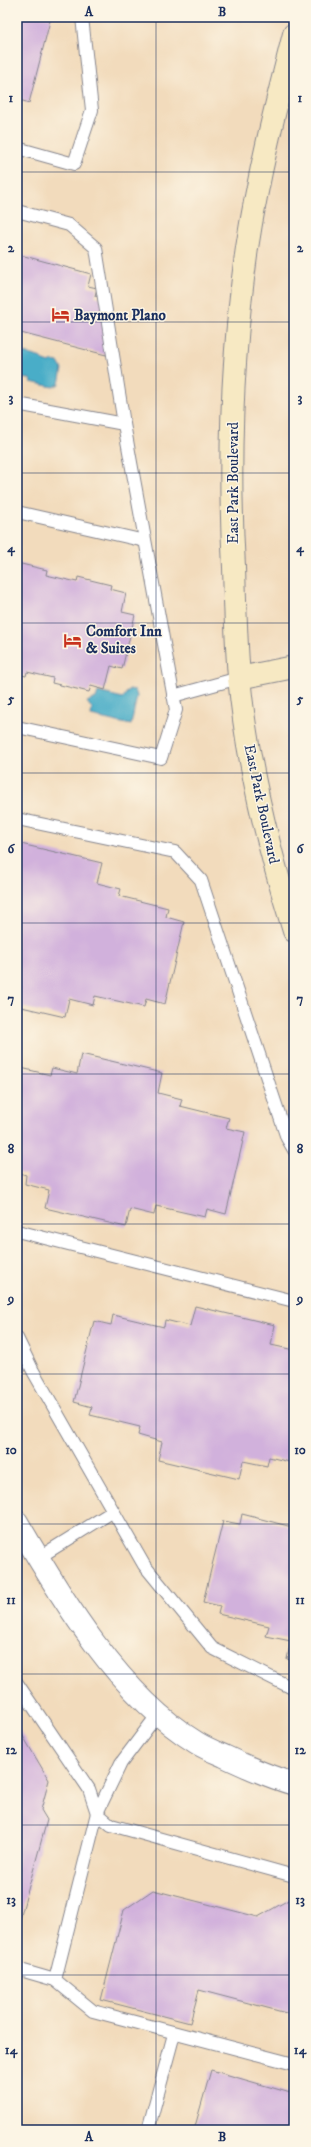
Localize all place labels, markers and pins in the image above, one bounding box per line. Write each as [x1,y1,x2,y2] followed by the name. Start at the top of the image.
[51,305,71,325] hotel icon: Baymont Plano
[74,306,166,325] place label: Baymont Plano
[86,622,162,658] place label: Comfort Inn & Suites
[63,630,83,650] hotel icon: Comfort Inn & Suites

